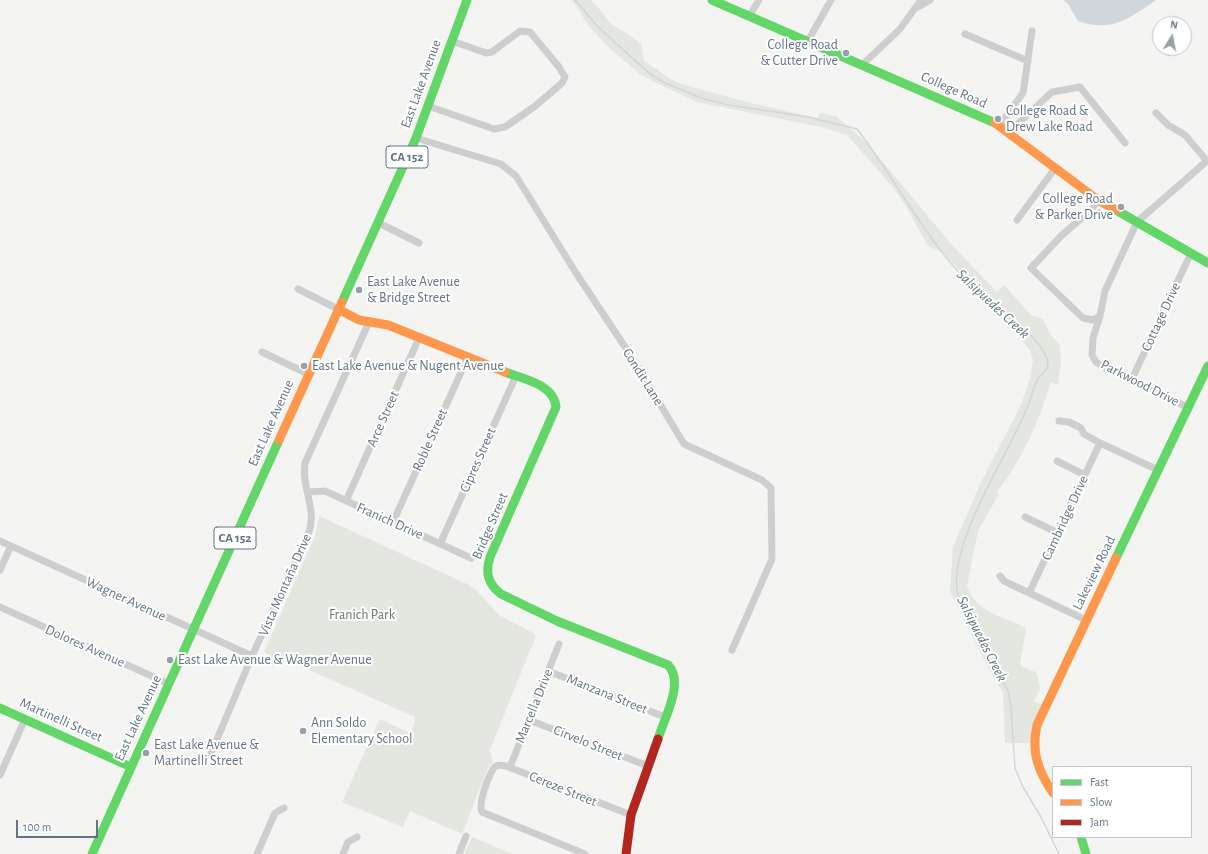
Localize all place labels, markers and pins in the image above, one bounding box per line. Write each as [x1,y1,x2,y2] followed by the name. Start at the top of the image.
[761,37,838,70] place label: College Road & Cutter Drive
[841,48,851,58] marker: College Road & Cutter Drive
[1006,103,1093,136] place label: College Road & Drew Lake Road
[993,114,1003,124] marker: College Road & Drew Lake Road
[1035,191,1113,224] place label: College Road & Parker Drive
[1116,202,1126,212] marker: College Road & Parker Drive
[367,274,460,306] place label: East Lake Avenue & Bridge Street
[354,285,364,295] marker: East Lake Avenue & Bridge Street
[312,358,504,374] place label: East Lake Avenue & Nugent Avenue
[299,361,309,371] marker: East Lake Avenue & Nugent Avenue
[178,652,372,668] place label: East Lake Avenue & Wagner Avenue
[165,655,175,665] marker: East Lake Avenue & Wagner Avenue
[311,715,412,748] place label: Ann Soldo Elementary School
[298,726,308,736] marker: Ann Soldo Elementary School
[154,737,259,770] place label: East Lake Avenue & Martinelli Street
[141,748,151,758] marker: East Lake Avenue & Martinelli Street

